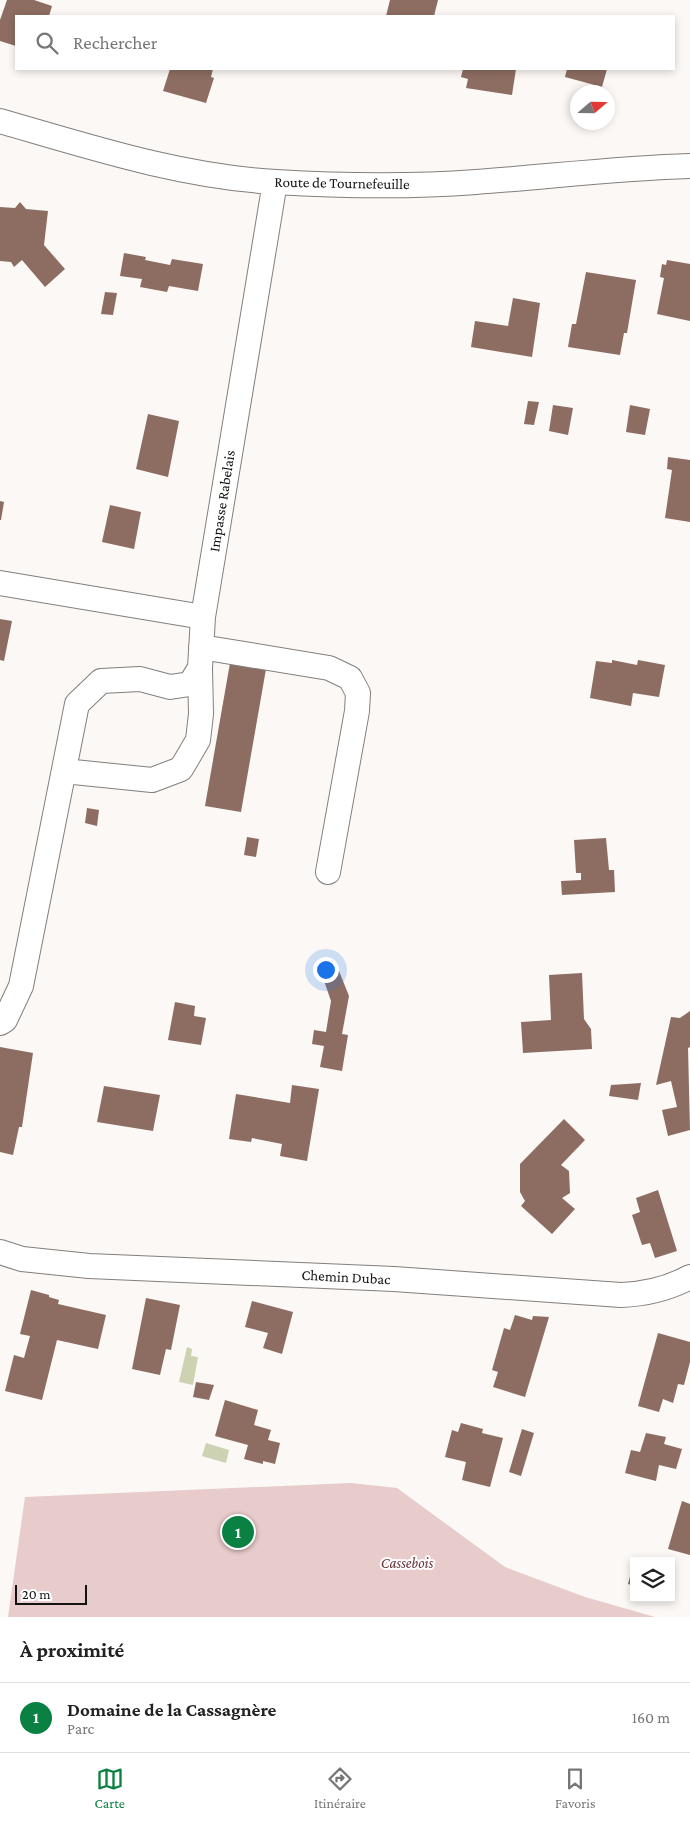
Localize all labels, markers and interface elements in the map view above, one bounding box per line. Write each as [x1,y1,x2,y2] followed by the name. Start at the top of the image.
[15,15,675,70] search box
[33,29,61,57] icon: search
[73,32,157,53] text: Rechercher
[570,85,615,130] north arrow
[274,174,410,192] street label: Route de Tournefeuille
[206,449,239,553] street label: Impasse Rabelais
[313,957,339,983] your location
[301,1267,392,1287] street label: Chemin Dubac
[222,1513,254,1551] pin: 1
[381,1555,434,1571] park label: Cassebois
[630,1557,675,1602] map controls
[630,1557,675,1602] button: layers
[15,1582,88,1605] scale bar
[22,1586,50,1602] text: 20 m
[20,1638,124,1662] text: À proximité
[67,1699,276,1720] text: Domaine de la Cassagnère
[33,1709,39,1726] text: 1
[632,1709,670,1726] text: 160 m
[67,1720,94,1737] text: Parc
[95,1765,125,1811] tab: Carte
[314,1765,366,1811] tab: Itinéraire
[555,1765,595,1811] tab: Favoris

